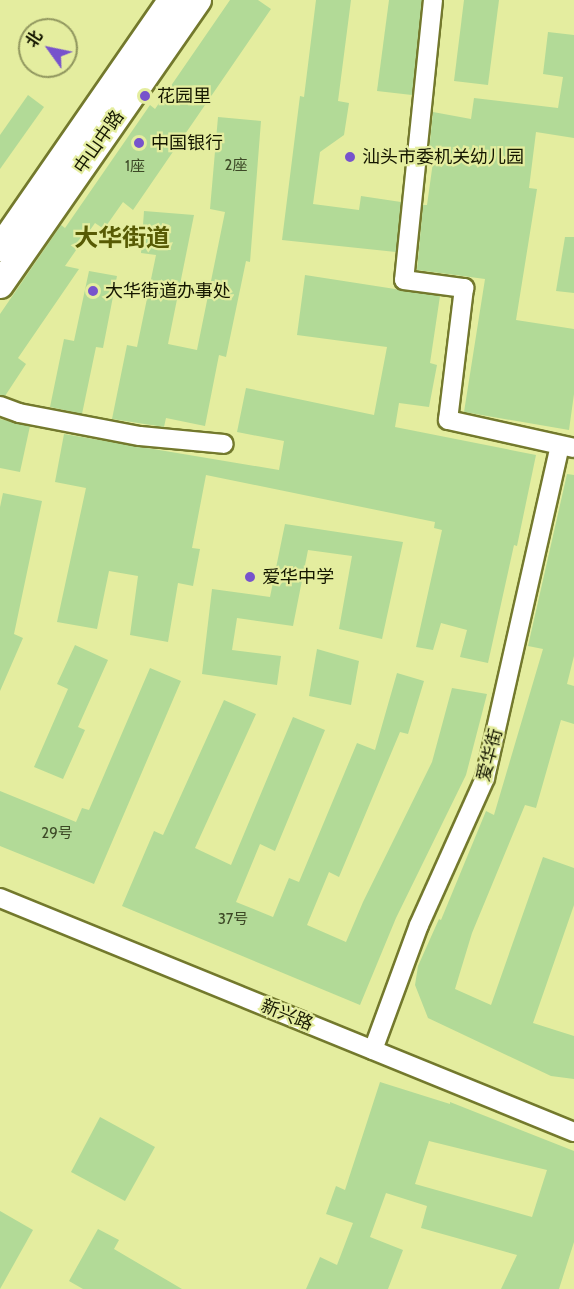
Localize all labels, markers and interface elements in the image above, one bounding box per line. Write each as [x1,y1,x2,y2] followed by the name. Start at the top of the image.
[18,18,78,78] north arrow
[22,27,46,51] text: 北
[157,85,211,107] place label: 花园里
[138,89,152,103] marker: 花园里
[70,106,128,178] street label: 中山中路
[151,132,223,154] place label: 中国银行
[132,136,146,150] marker: 中国银行
[362,146,524,168] place label: 汕头市委机关幼儿园
[343,150,357,164] marker: 汕头市委机关幼儿园
[225,157,247,175] house number: 2座
[125,158,145,176] house number: 1座
[74,224,170,252] district label: 大华街道
[105,280,231,302] place label: 大华街道办事处
[86,284,100,298] marker: 大华街道办事处
[262,566,334,588] place label: 爱华中学
[243,570,257,584] marker: 爱华中学
[473,726,507,784] street label: 爱华街
[41,825,73,843] house number: 29号
[218,911,248,929] house number: 37号
[258,995,316,1035] street label: 新兴路

